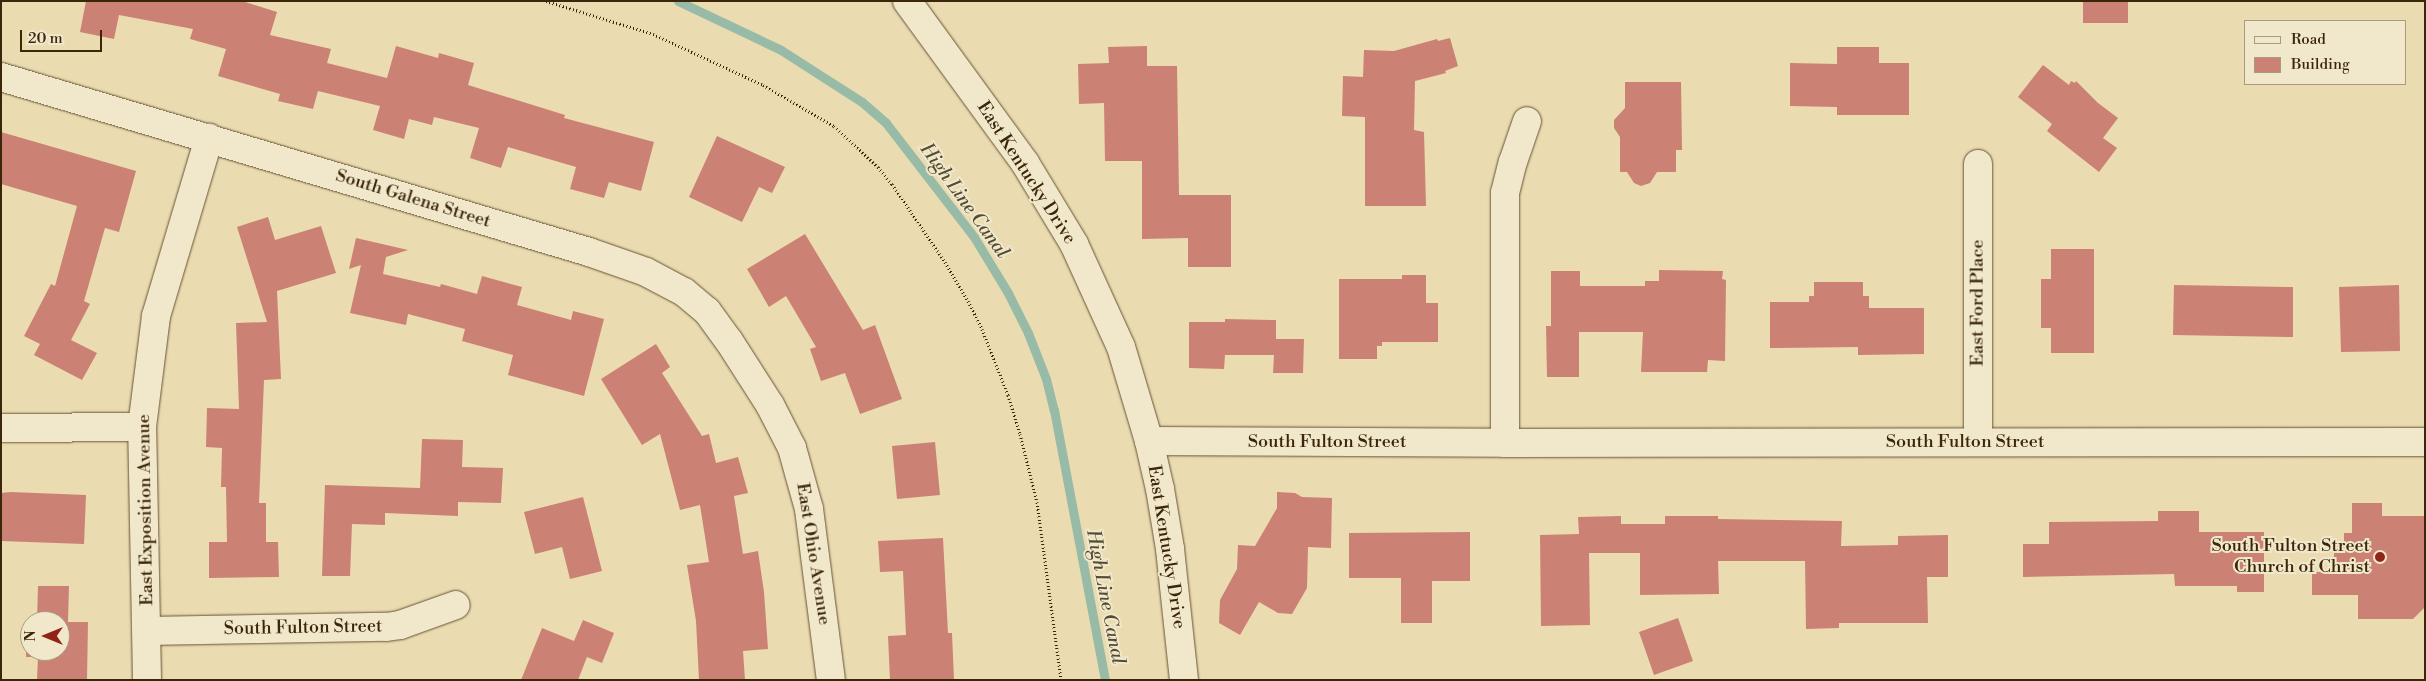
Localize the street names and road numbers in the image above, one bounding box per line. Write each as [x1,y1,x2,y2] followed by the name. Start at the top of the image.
[972,98,1080,248] street label: East Kentucky Drive
[333,165,493,233] street label: South Galena Street
[1967,240,1989,366] street label: East Ford Place
[134,414,158,606] street label: East Exposition Avenue
[1248,431,1406,453] street label: South Fulton Street
[1886,431,2044,453] street label: South Fulton Street
[1142,463,1190,631] street label: East Kentucky Drive
[791,481,835,627] street label: East Ohio Avenue
[224,616,382,640] street label: South Fulton Street

